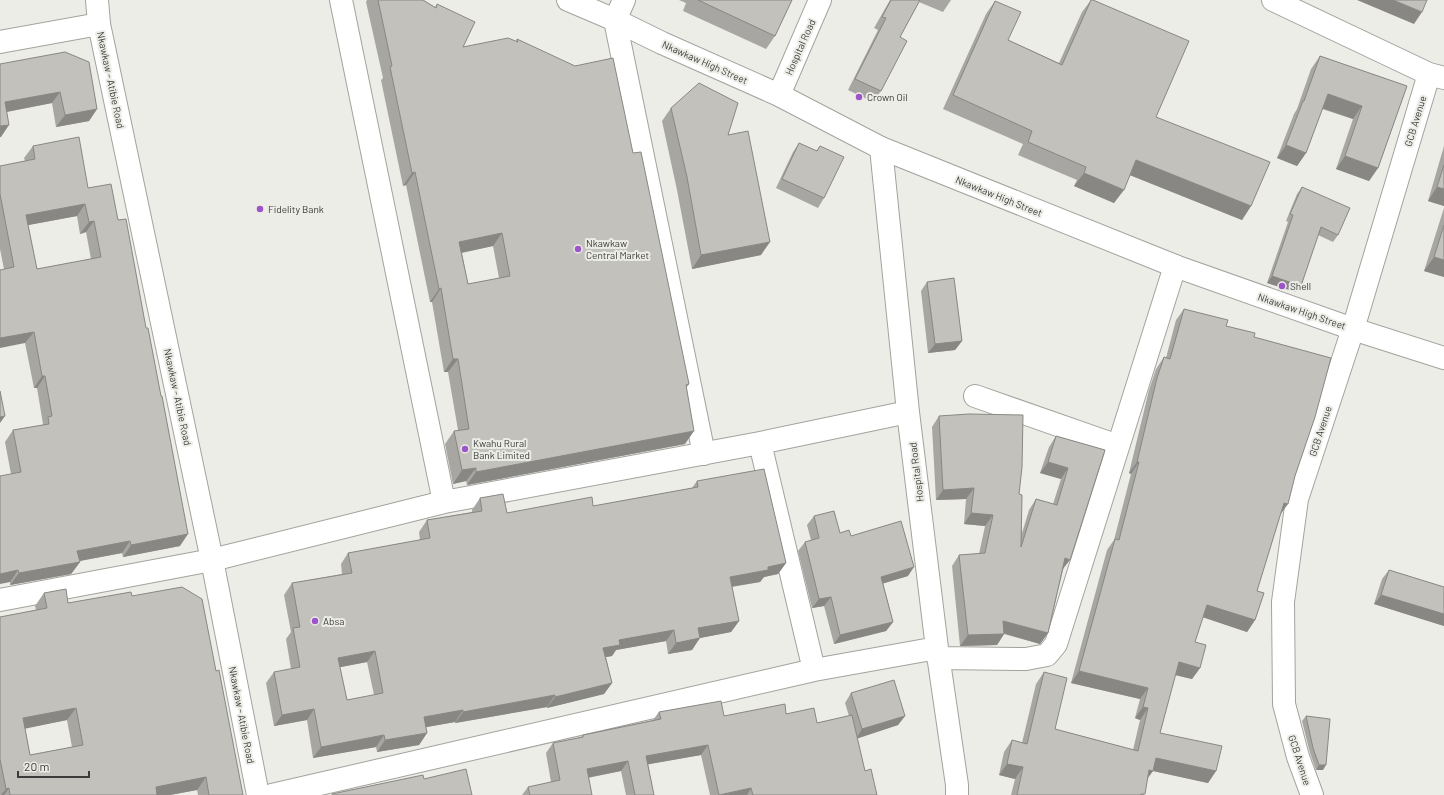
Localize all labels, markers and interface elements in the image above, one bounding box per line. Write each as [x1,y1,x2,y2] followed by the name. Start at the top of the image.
[782,17,818,77] street label: Hospital Road
[95,31,127,129] street label: Nkawkaw - Atibie Road
[660,38,750,86] street label: Nkawkaw High Street
[867,91,908,103] place label: Crown Oil
[854,92,864,102] marker: Crown Oil
[1402,94,1428,148] street label: GCB Avenue
[954,173,1044,219] street label: Nkawkaw High Street
[268,203,324,215] place label: Fidelity Bank
[255,204,265,214] marker: Fidelity Bank
[586,237,649,261] place label: Nkawkaw Central Market
[573,244,583,254] marker: Nkawkaw Central Market
[1290,280,1311,292] place label: Shell
[1277,281,1287,291] marker: Shell
[1256,290,1348,332] street label: Nkawkaw High Street
[162,348,194,446] street label: Nkawkaw - Atibie Road
[1306,404,1334,458] street label: GCB Avenue
[473,437,530,461] place label: Kwahu Rural Bank Limited
[906,441,926,503] street label: Hospital Road
[460,444,470,454] marker: Kwahu Rural Bank Limited
[323,615,344,627] place label: Absa
[310,616,320,626] marker: Absa
[227,665,257,765] street label: Nkawkaw - Atibie Road
[1286,733,1314,787] street label: GCB Avenue
[18,753,89,779] scale bar
[24,759,50,773] text: 20 m

